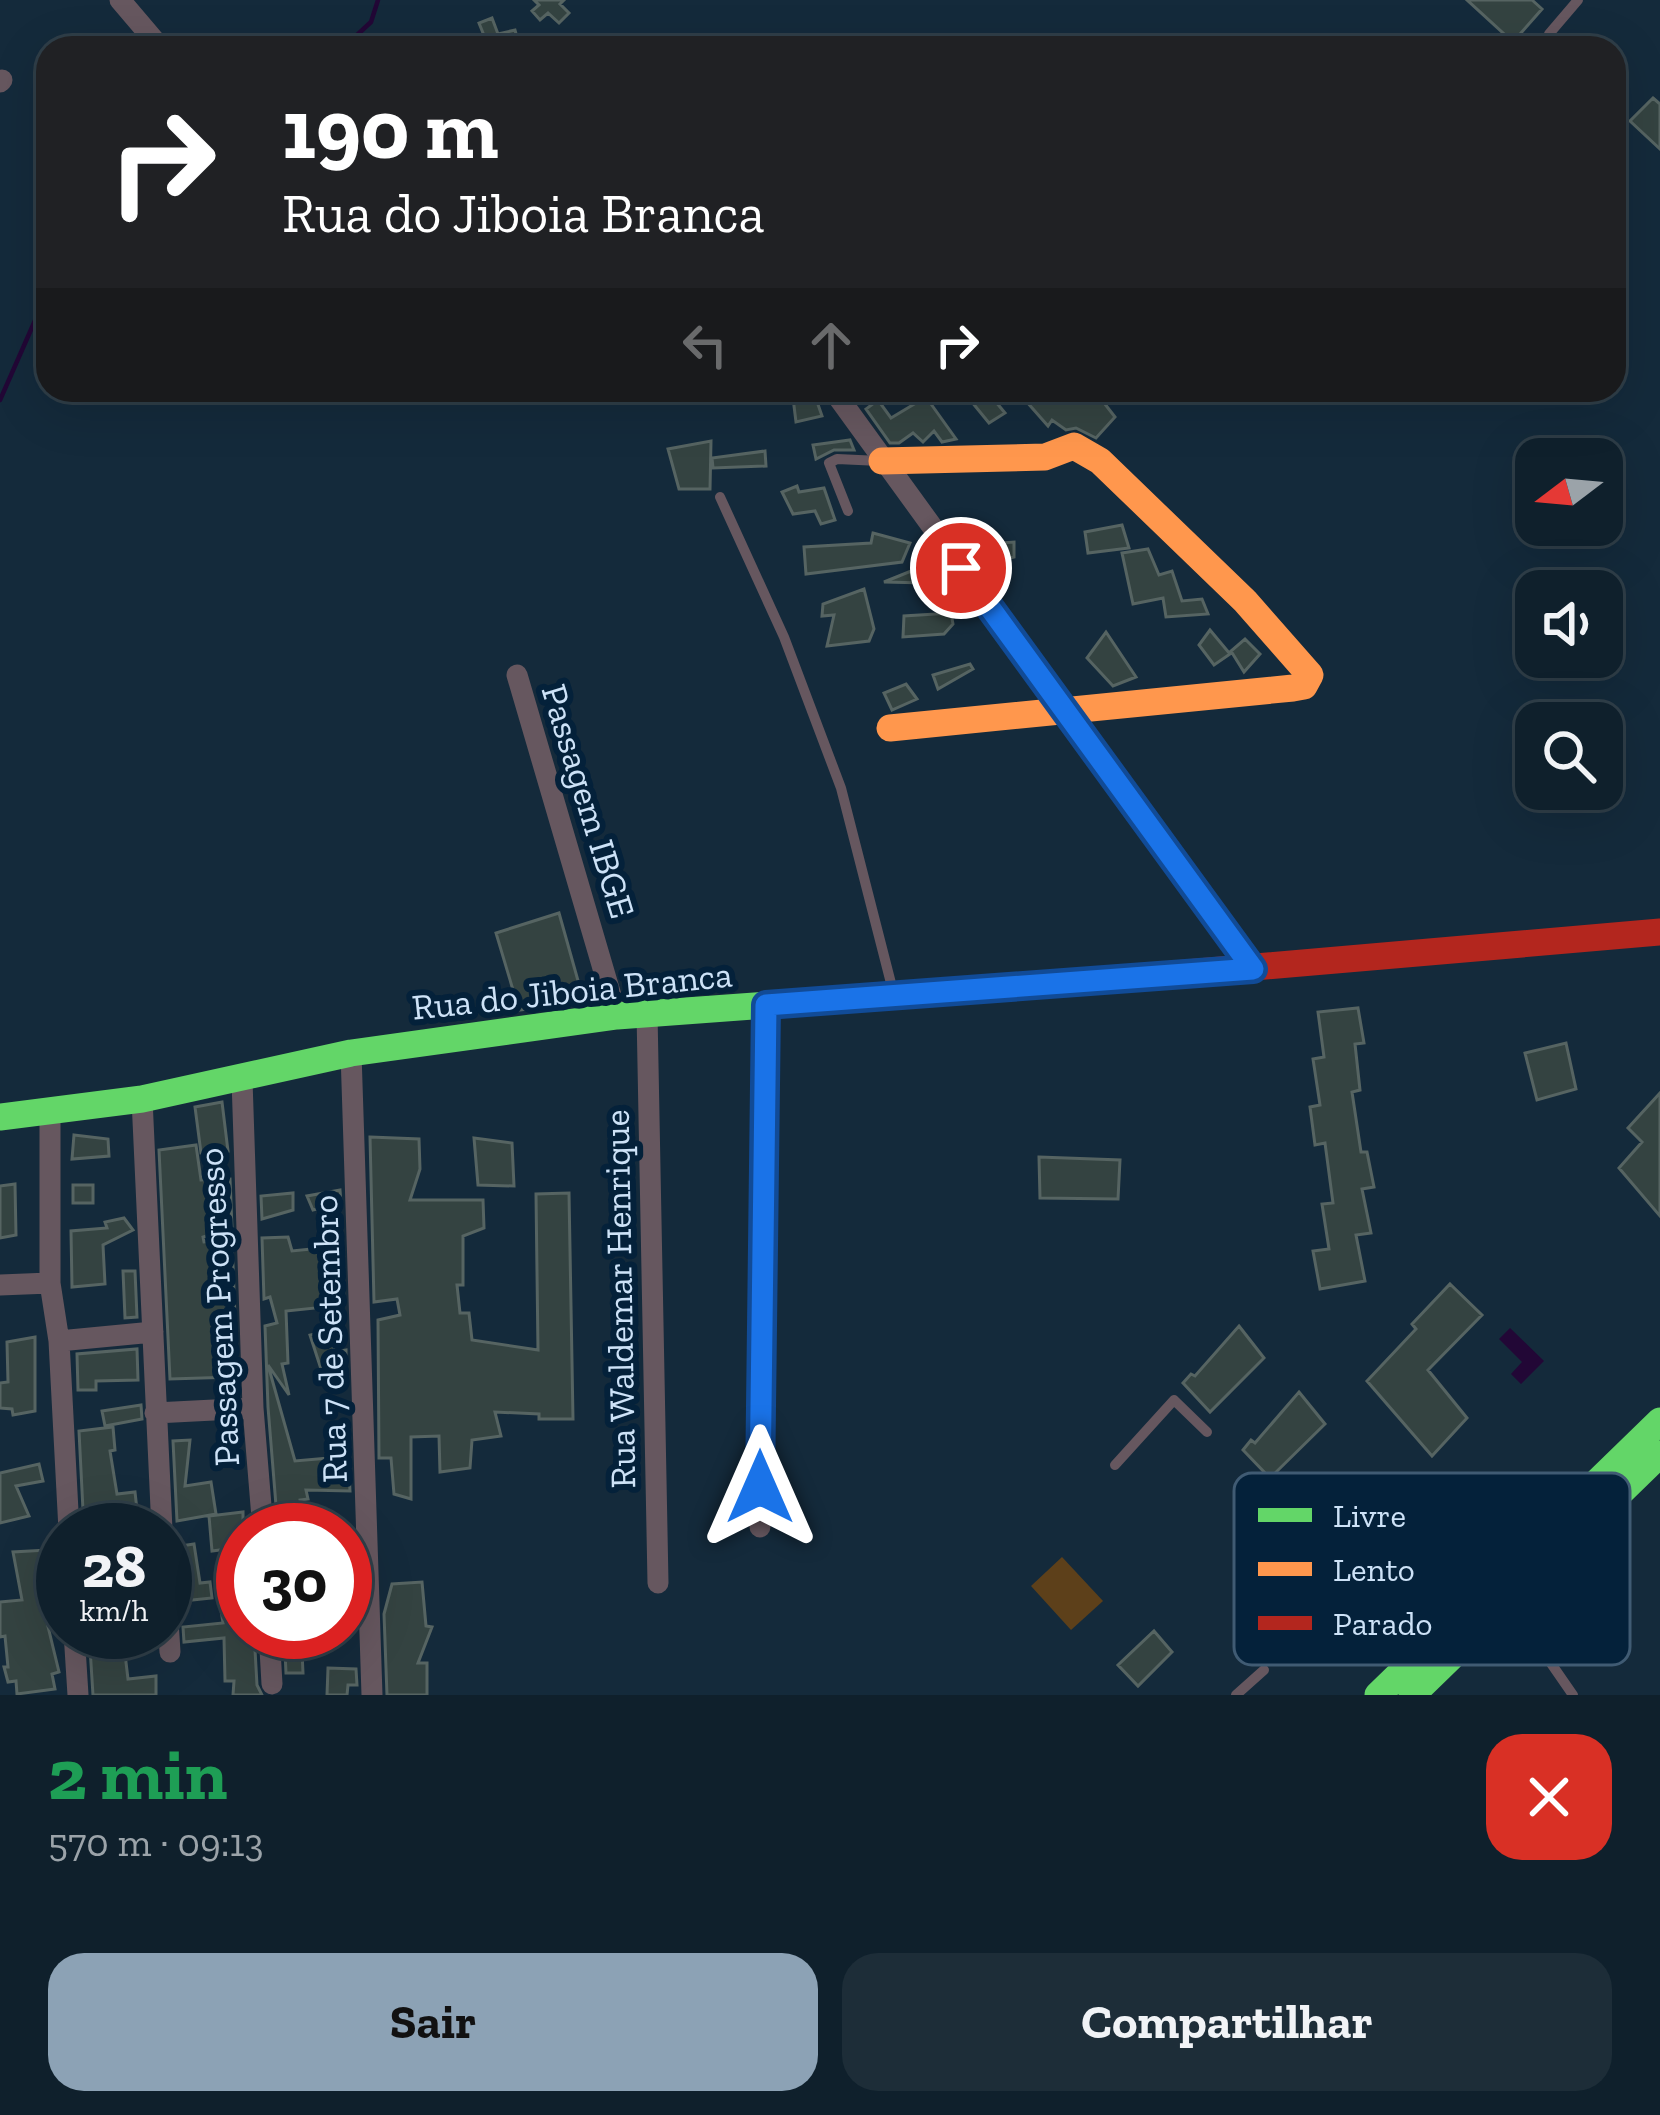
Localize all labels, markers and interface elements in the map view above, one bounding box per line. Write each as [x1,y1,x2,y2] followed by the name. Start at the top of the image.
[282,79,499,180] text: 190 m
[84,84,240,240] icon: right
[282,181,765,246] text: Rua do Jiboia Branca
[672,312,738,378] icon: left
[798,312,864,378] icon: ahead
[924,312,990,378] icon: right
[1515,438,1623,546] north arrow
[1515,438,1623,810] map controls
[910,517,1012,619] pin
[928,535,994,601] icon: arrive
[1515,570,1623,678] button: sound
[533,679,644,923] street label: Passagem IBGE
[1515,702,1623,810] button: search
[410,952,734,1029] street label: Rua do Jiboia Branca
[595,1109,644,1489] street label: Rua Waldemar Henrique
[189,1147,248,1467] street label: Passagem Progresso
[303,1194,356,1484] street label: Rua 7 de Setembro
[697,1424,823,1550] position arrow
[1234,1473,1630,1665] legend
[1333,1496,1406,1535] text: Livre
[216,1503,372,1659] speed limit sign: 30
[82,1530,146,1602] text: 28
[1333,1550,1415,1589] text: Lento
[80,1593,148,1629] text: km/h
[1333,1604,1433,1643] text: Parado
[48,1731,227,1817] text: 2 min
[1486,1734,1612,1860] button: close
[48,1819,264,1866] text: 570 m · 09:13
[48,1953,818,2091] button: Sair
[842,1953,1612,2091] button: Compartilhar

